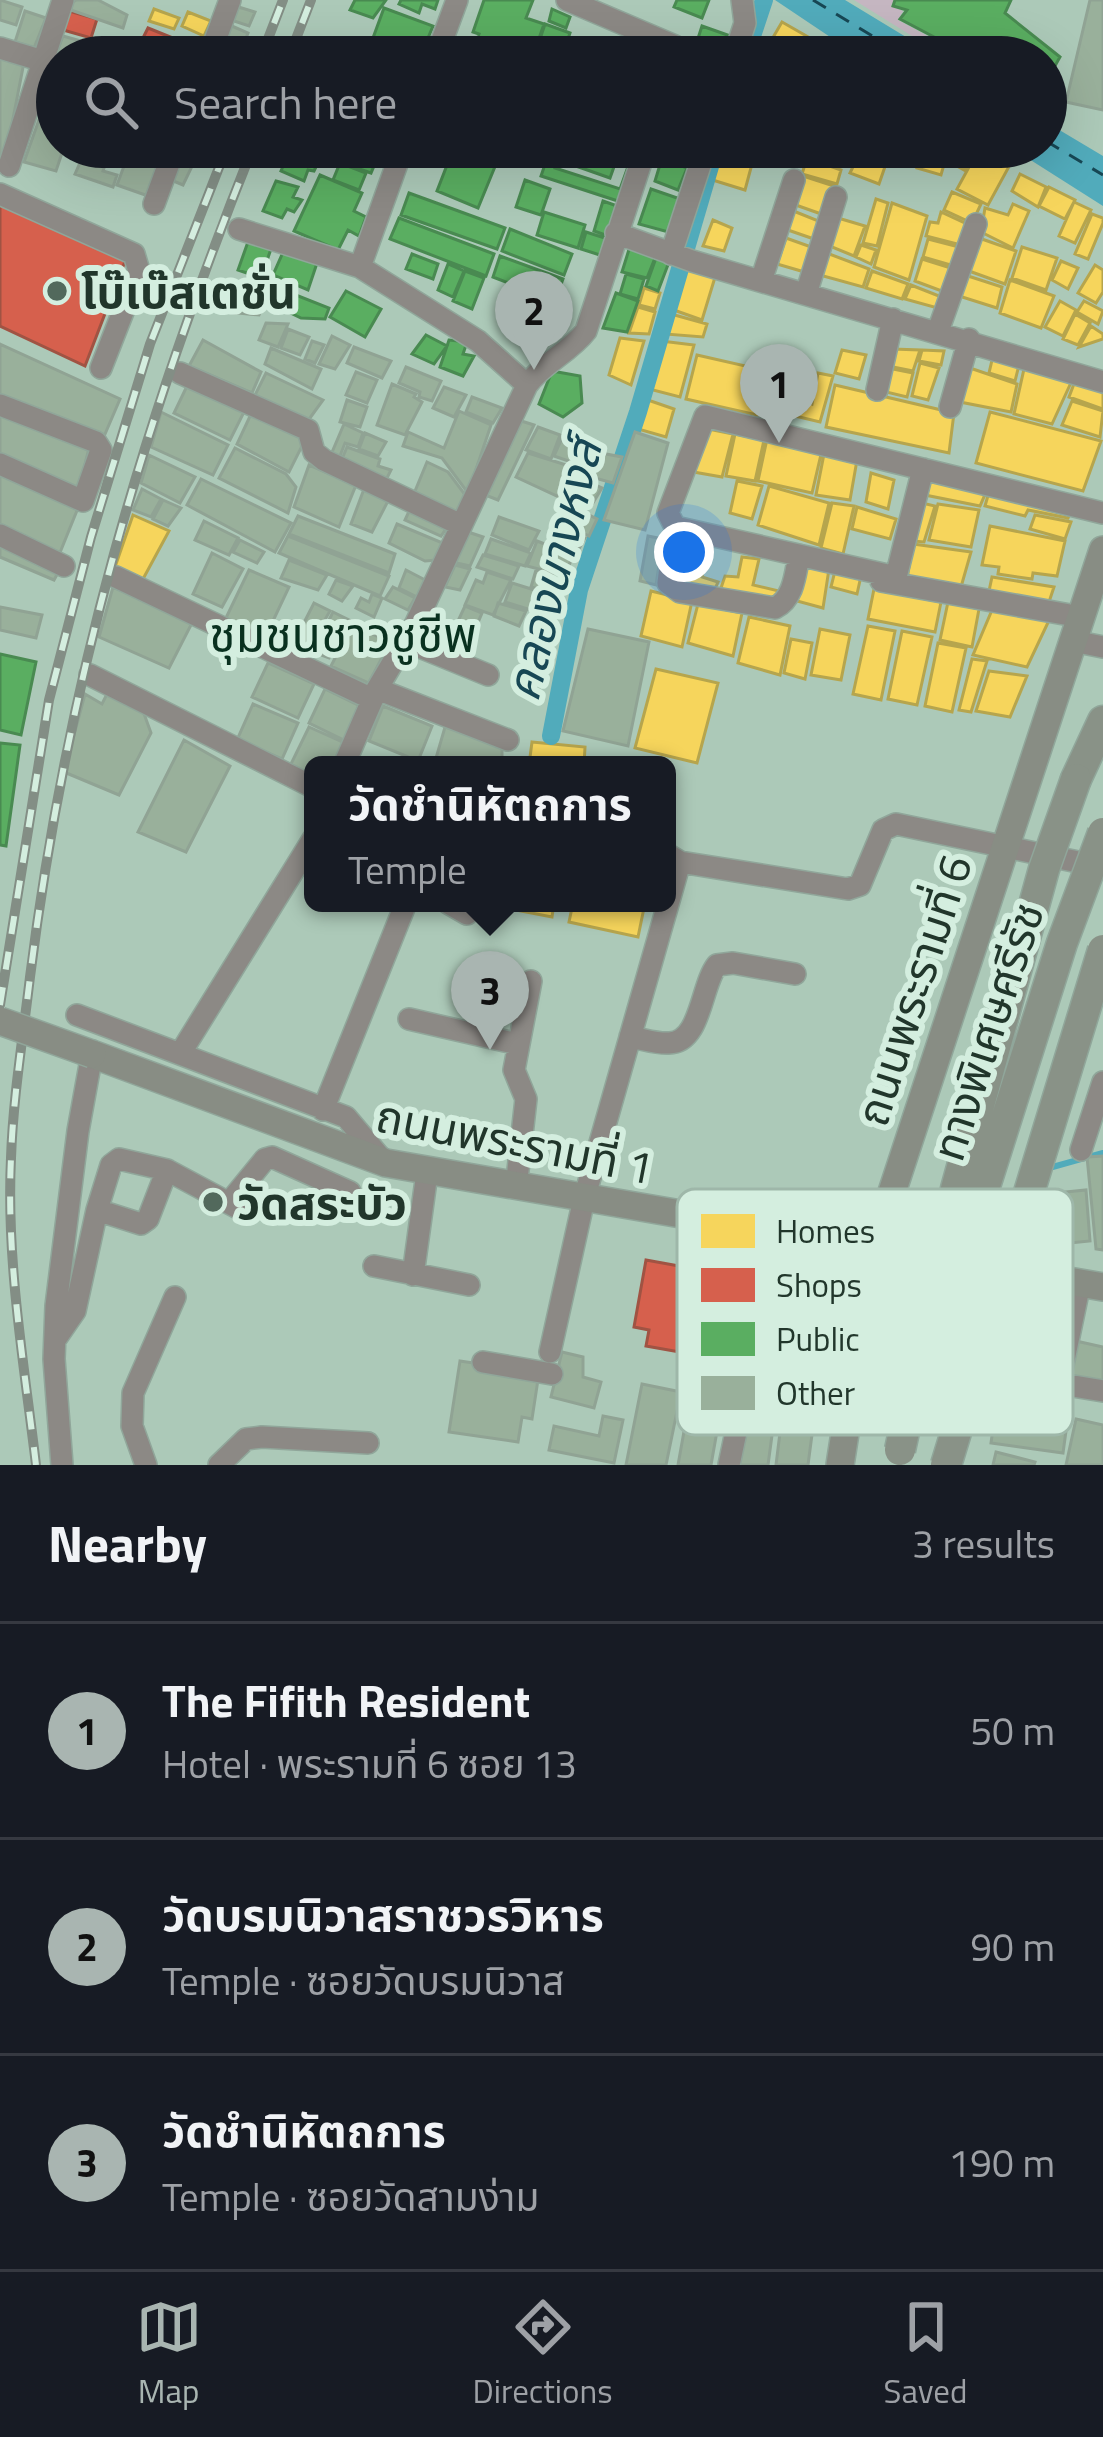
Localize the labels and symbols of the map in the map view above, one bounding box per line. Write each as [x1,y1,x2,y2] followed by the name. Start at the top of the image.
[81,257,296,325] place label: โบ๊เบ๊สเตชั่น
[495,271,573,370] pin: 2
[44,278,70,304] marker: โบ๊เบ๊สเตชั่น
[740,344,818,443] pin: 1
[485,424,623,708] water label: คลองนางหงส์
[654,522,714,582] your location
[209,598,477,671] district label: ชุมชนชาวชูชีพ
[837,846,989,1134] street label: ถนนพระรามที่ 6
[913,893,1061,1169] street label: ทางพิเศษศรีรัช
[451,951,529,1050] pin: 3
[371,1081,659,1201] street label: ถนนพระรามที่ 1
[237,1168,407,1236] place label: วัดสระบัว
[200,1189,226,1215] marker: วัดสระบัว
[677,1189,1073,1435] legend
[776,1206,875,1256] text: Homes
[776,1260,862,1310] text: Shops
[776,1314,860,1364] text: Public
[776,1368,855,1418] text: Other

